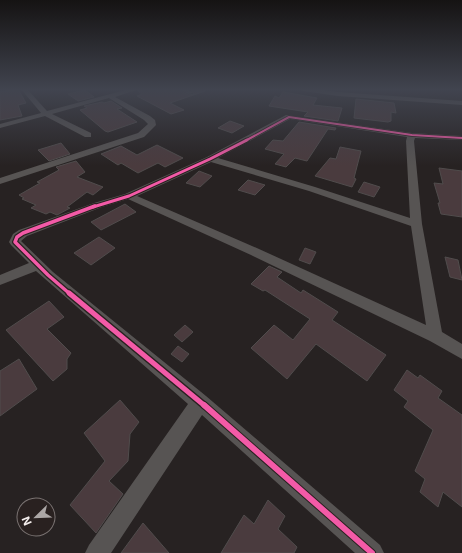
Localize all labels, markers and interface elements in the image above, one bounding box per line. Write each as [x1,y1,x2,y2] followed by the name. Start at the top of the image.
[16,497,56,537] north arrow
[19,514,35,528] text: N

